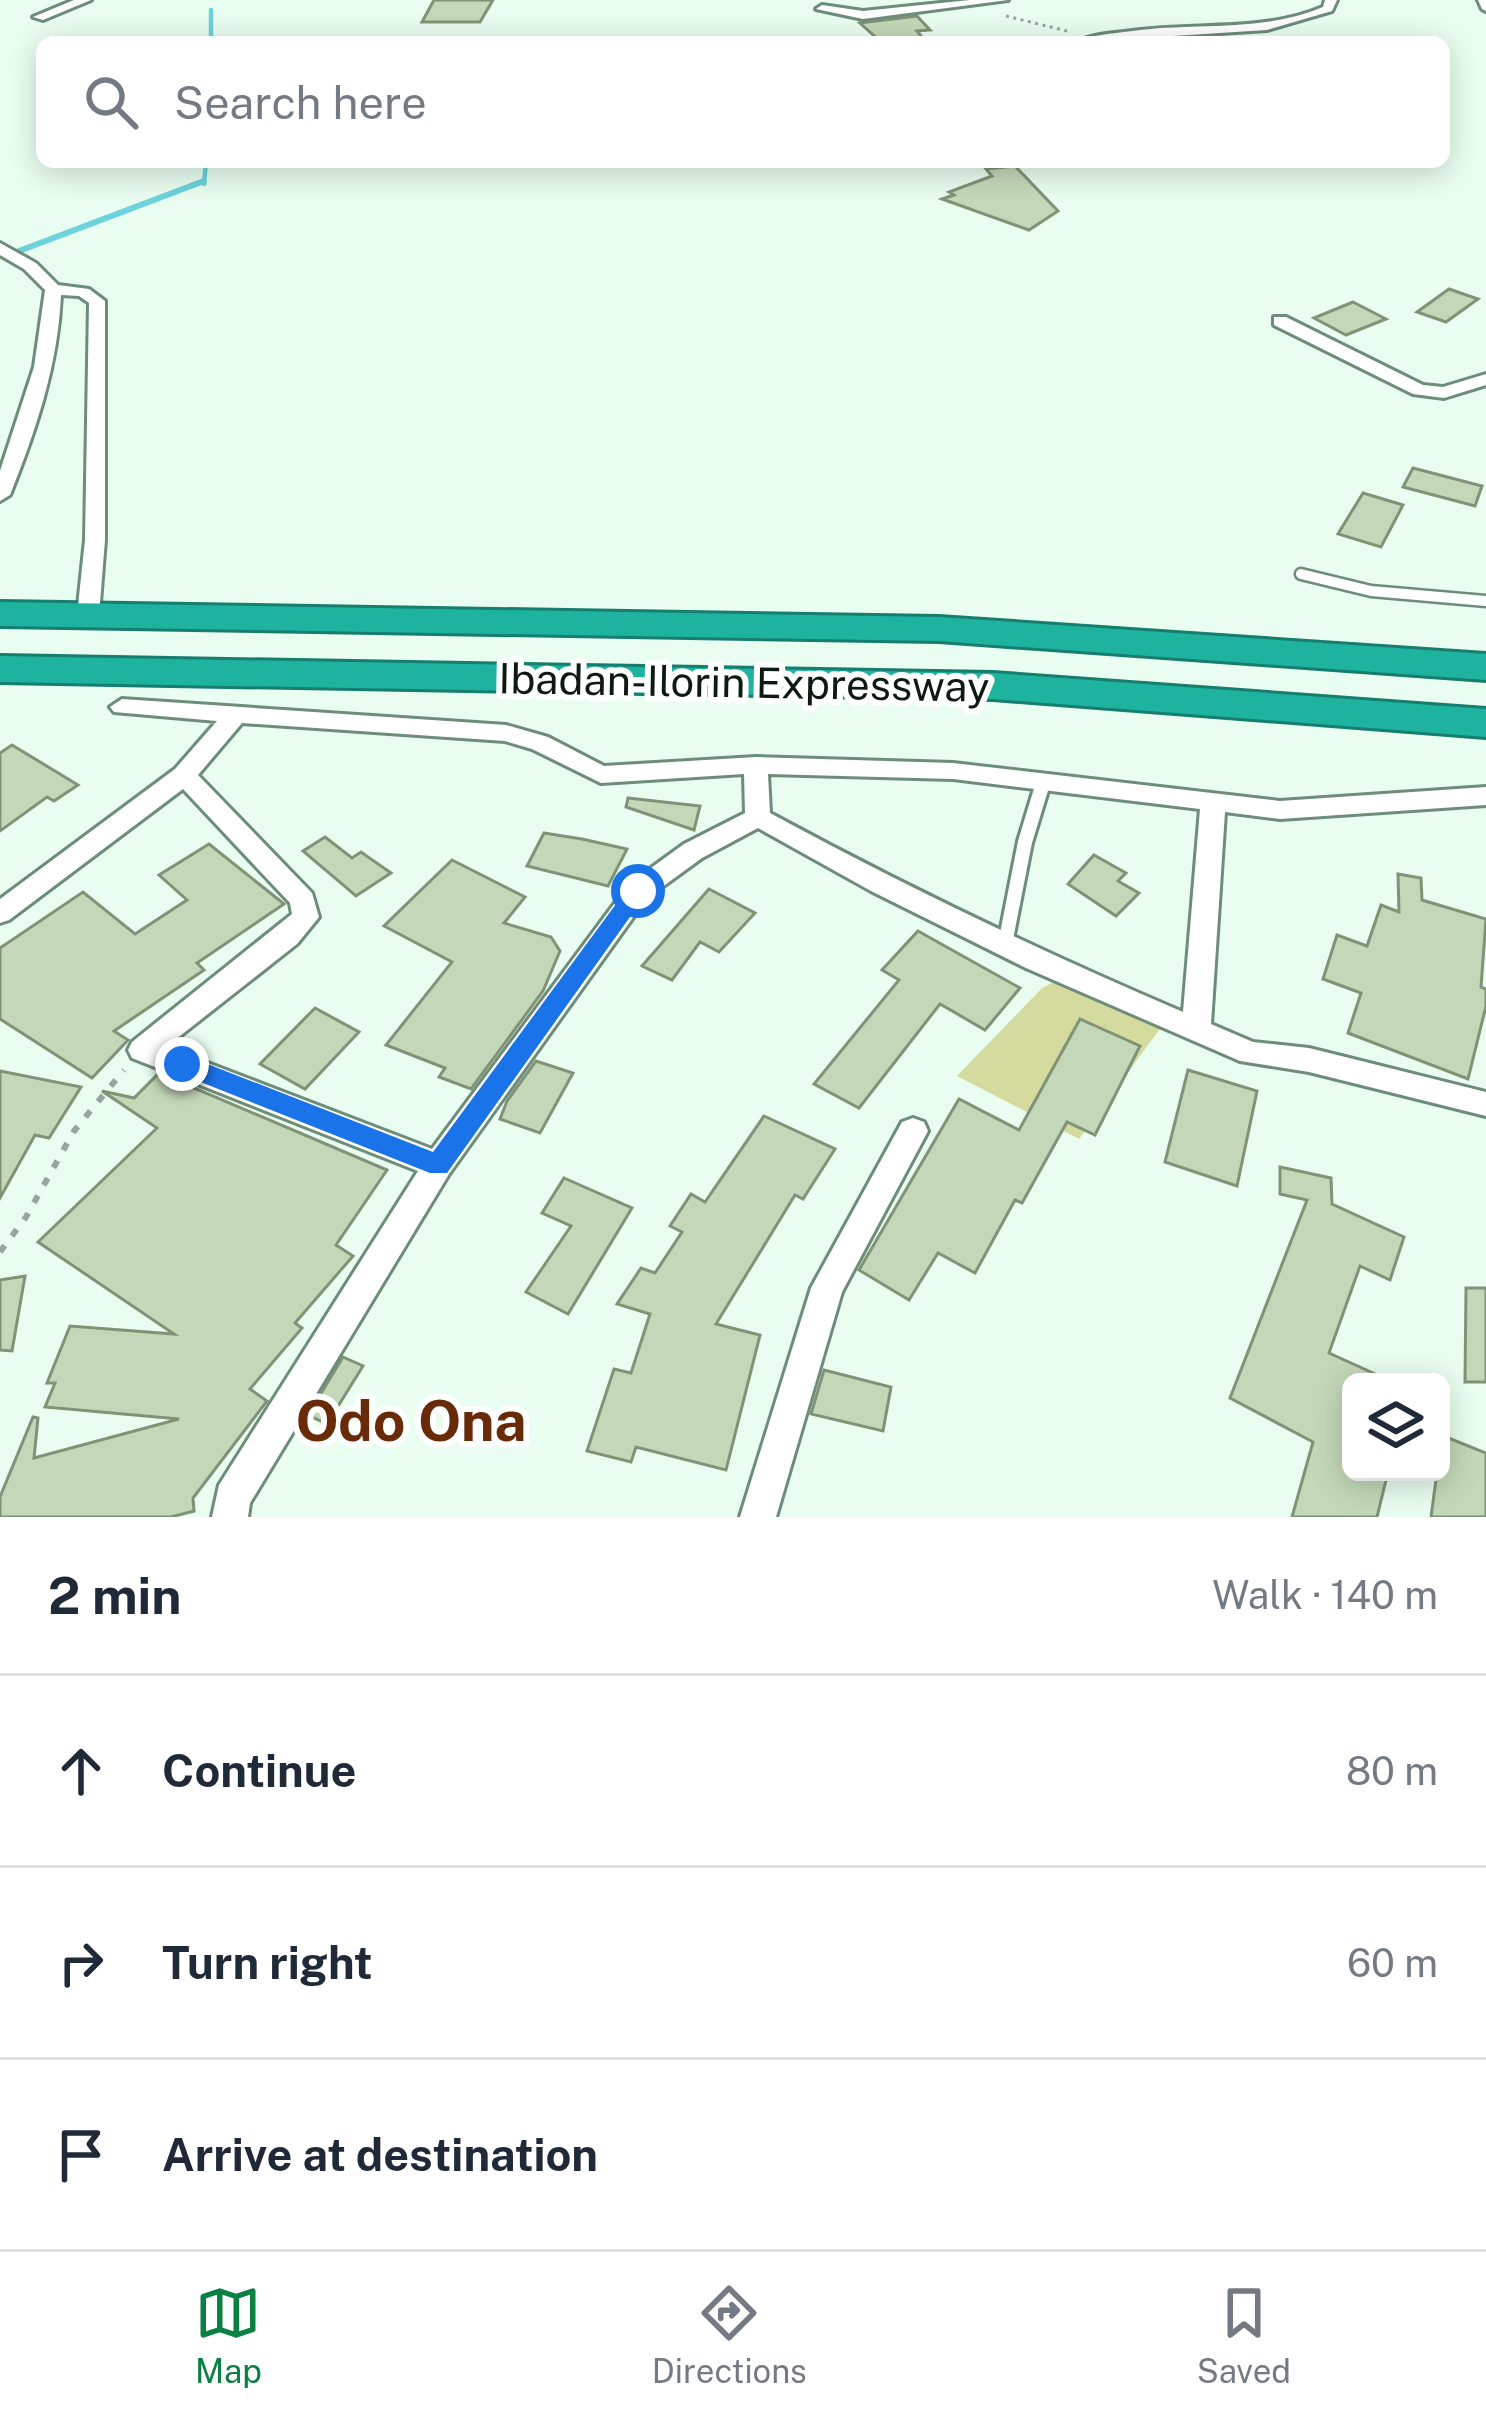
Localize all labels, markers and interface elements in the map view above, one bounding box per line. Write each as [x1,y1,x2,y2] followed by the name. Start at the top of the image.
[36,36,1450,168] search box
[78,69,144,135] icon: search
[174,76,427,129] text: Search here
[498,653,990,711] street label: Ibadan-Ilorin Expressway
[611,864,665,918] route start
[155,1037,209,1091] route end
[1342,1373,1450,1481] map controls
[1342,1373,1450,1481] button: layers
[295,1387,527,1454] district label: Odo Ona
[48,1566,182,1625] text: 2 min
[1212,1572,1438,1618] text: Walk · 140 m
[48,1738,114,1804] icon: ahead
[162,1744,356,1797] text: Continue
[1346,1748,1438,1794] text: 80 m
[48,1930,114,1996] icon: right
[162,1936,373,1989] text: Turn right
[1347,1940,1438,1986] text: 60 m
[48,2122,114,2188] icon: arrive
[162,2128,598,2181] text: Arrive at destination
[195,2280,262,2390] tab: Map
[652,2280,807,2390] tab: Directions
[1197,2280,1291,2390] tab: Saved

